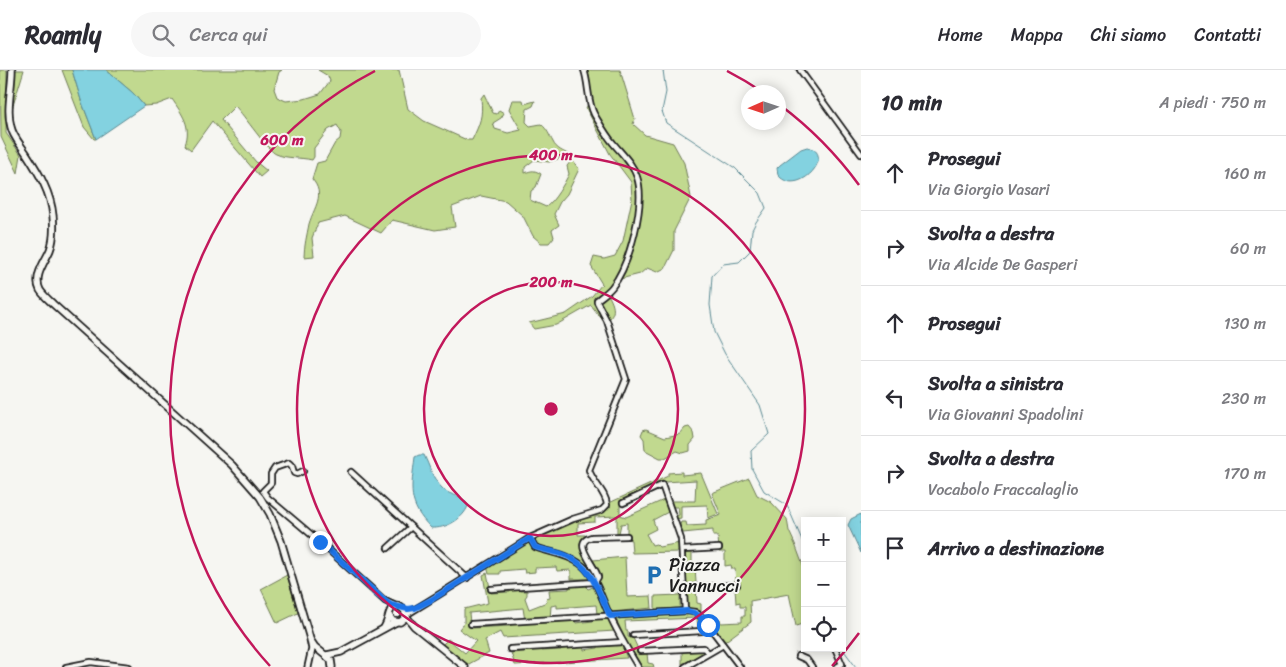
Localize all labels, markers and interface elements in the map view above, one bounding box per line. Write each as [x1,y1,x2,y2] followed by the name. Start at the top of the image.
[131,12,481,57] search box
[25,14,101,56] text: Roamly
[189,18,267,51] text: Cerca qui
[938,19,983,51] text: Home
[1011,19,1063,51] text: Mappa
[1091,19,1166,51] text: Chi siamo
[1194,19,1261,51] text: Contatti
[149,21,177,49] icon: search
[881,84,942,122] text: 10 min
[741,85,786,130] north arrow
[1159,88,1266,117] text: A piedi · 750 m
[260,127,304,153] text: 600 m
[528,142,573,168] text: 400 m
[928,142,1001,175] text: Prosegui
[881,159,909,187] icon: ahead
[1223,159,1266,188] text: 160 m
[928,175,1050,204] text: Via Giorgio Vasari
[928,217,1054,250] text: Svolta a destra
[881,234,909,262] icon: right
[1230,234,1266,263] text: 60 m
[928,250,1077,279] text: Via Alcide De Gasperi
[528,269,573,295] text: 200 m
[928,307,1001,340] text: Prosegui
[881,309,909,337] icon: ahead
[1224,309,1266,338] text: 130 m
[928,367,1063,400] text: Svolta a sinistra
[881,384,909,412] icon: left
[1221,384,1266,413] text: 230 m
[542,400,560,418] centre of rings
[928,400,1083,429] text: Via Giovanni Spadolini
[928,442,1054,475] text: Svolta a destra
[881,459,909,487] icon: right
[1223,459,1266,488] text: 170 m
[928,475,1078,504] text: Vocabolo Fraccalaglio
[801,517,846,652] map controls
[801,517,846,562] button: +
[309,531,332,554] route end
[928,532,1104,565] text: Arrivo a destinazione
[881,534,909,562] icon: arrive
[669,549,740,602] place label: Piazza Vannucci
[801,562,846,607] button: −
[643,564,665,586] parking icon: Piazza Vannucci
[801,607,846,652] button: locate
[697,614,720,637] route start

